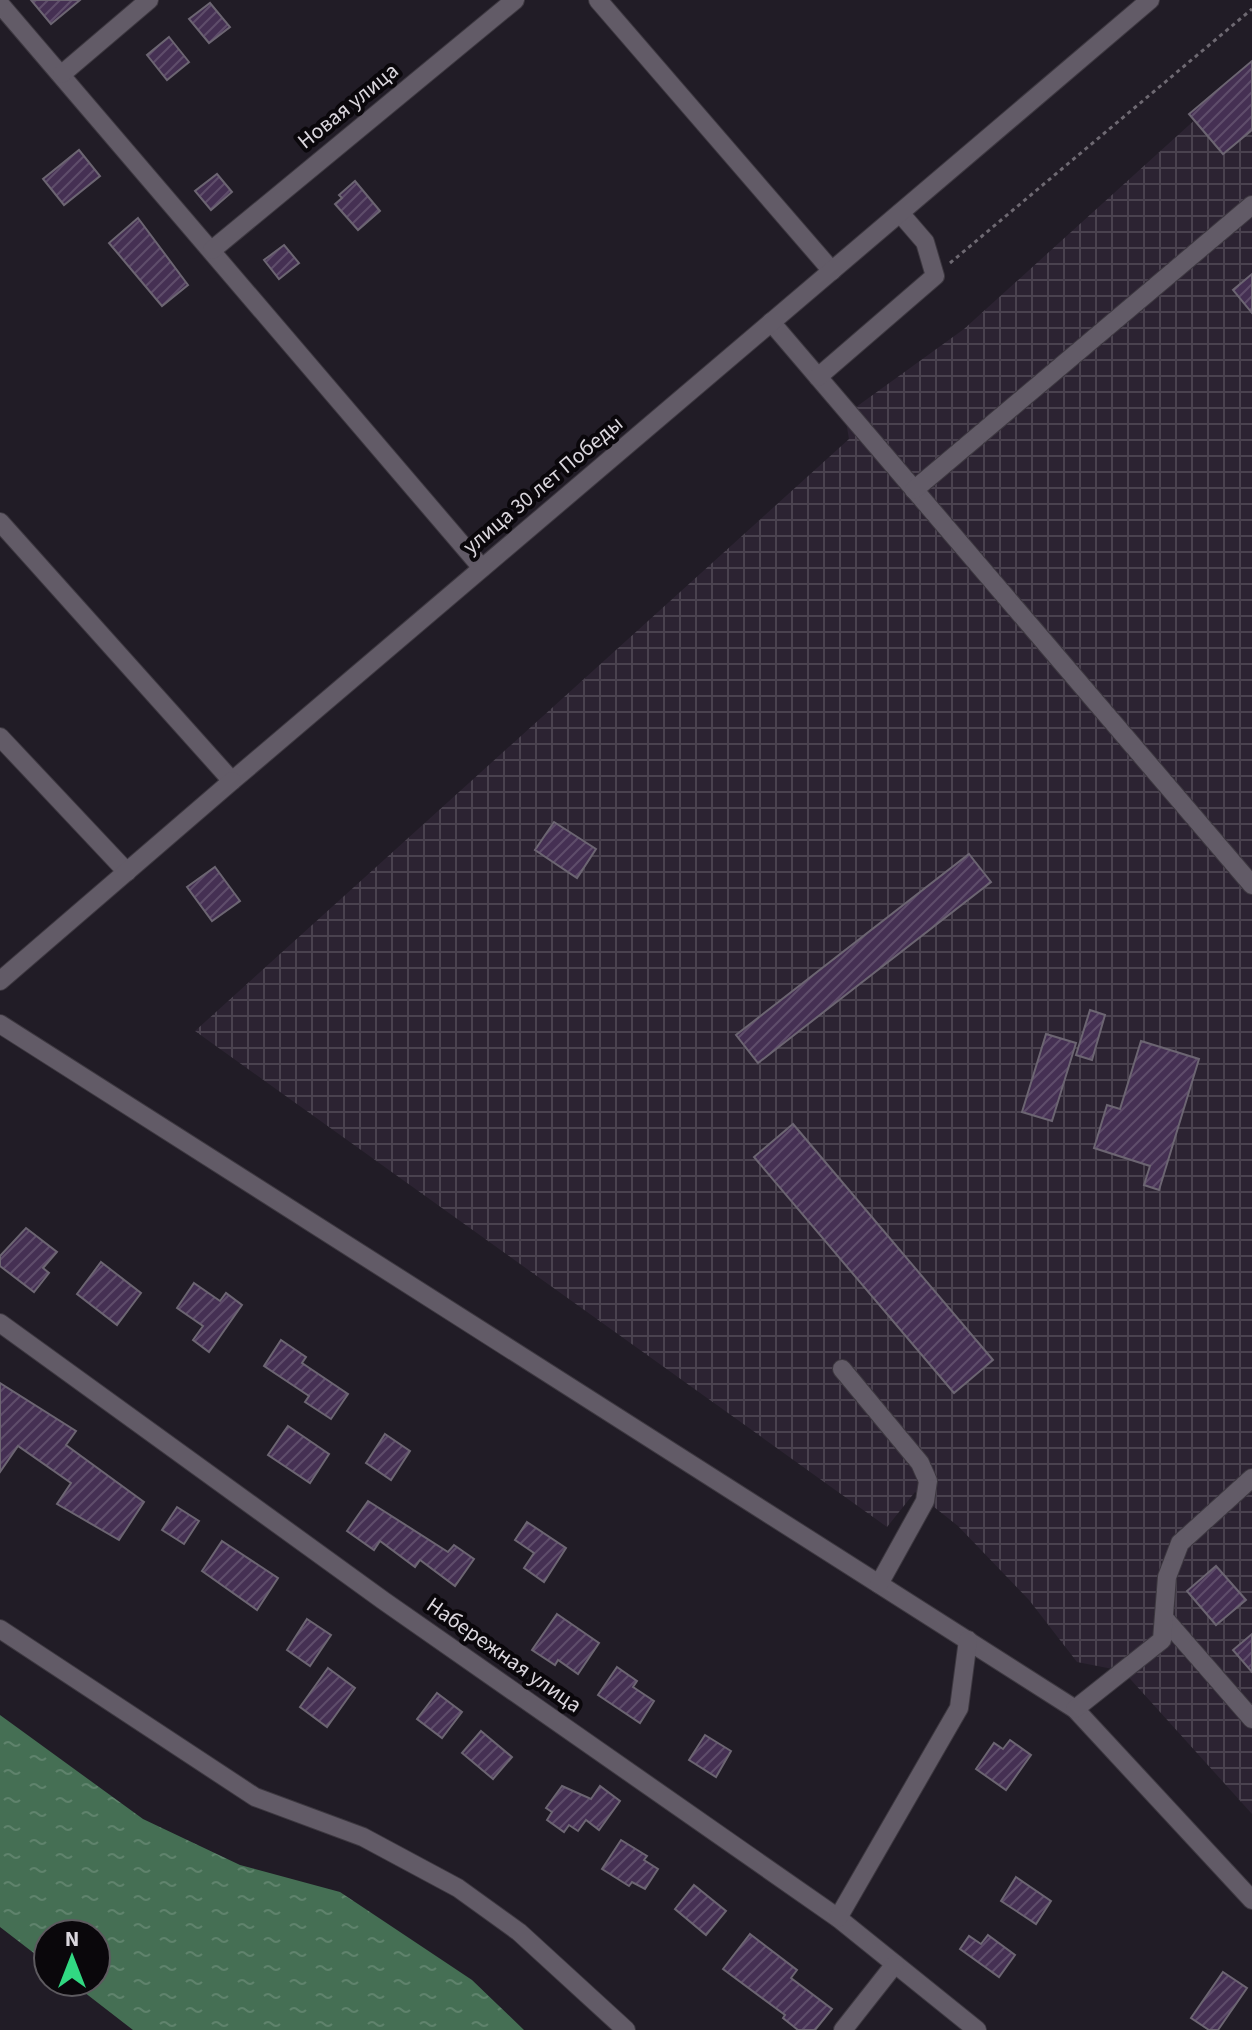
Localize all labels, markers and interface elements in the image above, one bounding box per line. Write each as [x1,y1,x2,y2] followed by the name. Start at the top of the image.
[291,55,405,157] street label: Новая улица
[456,408,630,562] street label: улица 30 лет Победы
[420,1589,588,1721] street label: Набережная улица
[32,1918,112,1998] north arrow
[65,1923,79,1955] text: N

